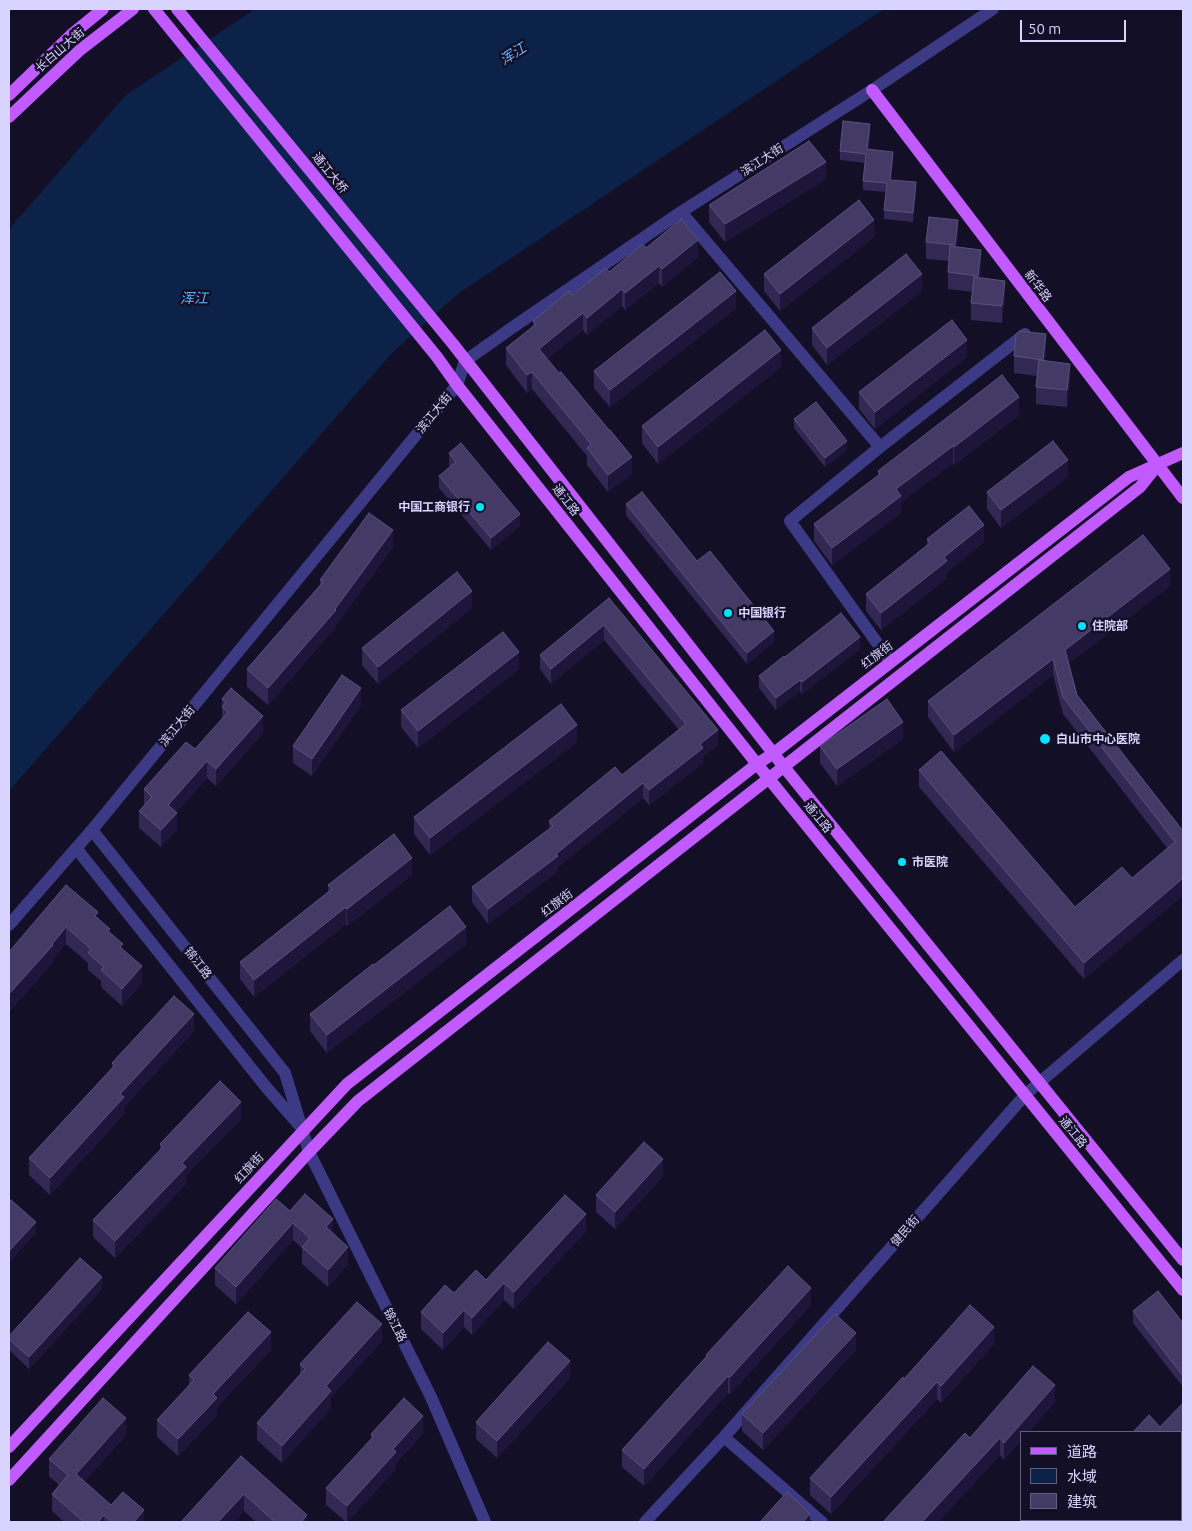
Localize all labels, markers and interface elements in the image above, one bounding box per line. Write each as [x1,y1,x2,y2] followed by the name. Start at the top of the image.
[1022,10,1128,42] scale bar
[1028,20,1061,37] text: 50 m
[33,25,87,75] street label: 长白山大街
[497,39,529,69] water label: 浑江
[738,141,786,179] street label: 滨江大街
[309,150,351,196] street label: 通江大桥
[1021,267,1055,305] street label: 新华路
[180,290,208,306] water label: 浑江
[413,390,455,436] street label: 滨江大街
[549,481,583,519] street label: 通江路
[398,500,470,514] place label: 中国工商银行
[474,501,486,513] marker: 中国工商银行
[738,606,786,620] place label: 中国银行
[722,607,734,619] marker: 中国银行
[1092,619,1128,633] place label: 住院部
[1076,620,1088,632] marker: 住院部
[858,638,896,672] street label: 红旗街
[156,703,198,749] street label: 滨江大街
[1038,732,1052,746] marker: 白山市中心医院
[1056,732,1140,746] place label: 白山市中心医院
[801,798,835,836] street label: 通江路
[912,855,948,869] place label: 市医院
[896,856,908,868] marker: 市医院
[538,886,576,920] street label: 红旗街
[181,944,215,982] street label: 锦江路
[1056,1113,1090,1151] street label: 通江路
[231,1150,267,1186] street label: 红旗街
[888,1213,922,1249] street label: 健民街
[380,1306,410,1344] street label: 锦江路
[1020,1431,1182,1521] legend
[1067,1443,1097,1460] text: 道路
[1067,1468,1097,1485] text: 水域
[1067,1493,1097,1510] text: 建筑

